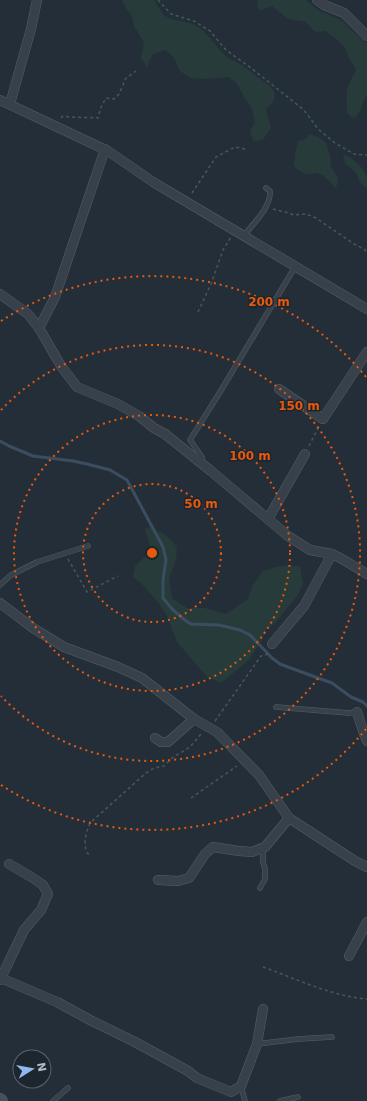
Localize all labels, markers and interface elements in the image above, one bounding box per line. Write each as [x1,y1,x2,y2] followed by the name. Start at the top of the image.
[248,295,290,309] text: 200 m
[278,399,320,413] text: 150 m
[229,449,271,463] text: 100 m
[184,497,218,511] text: 50 m
[145,546,159,560] centre of rings
[12,1049,52,1089] north arrow
[34,1061,49,1073] text: N

